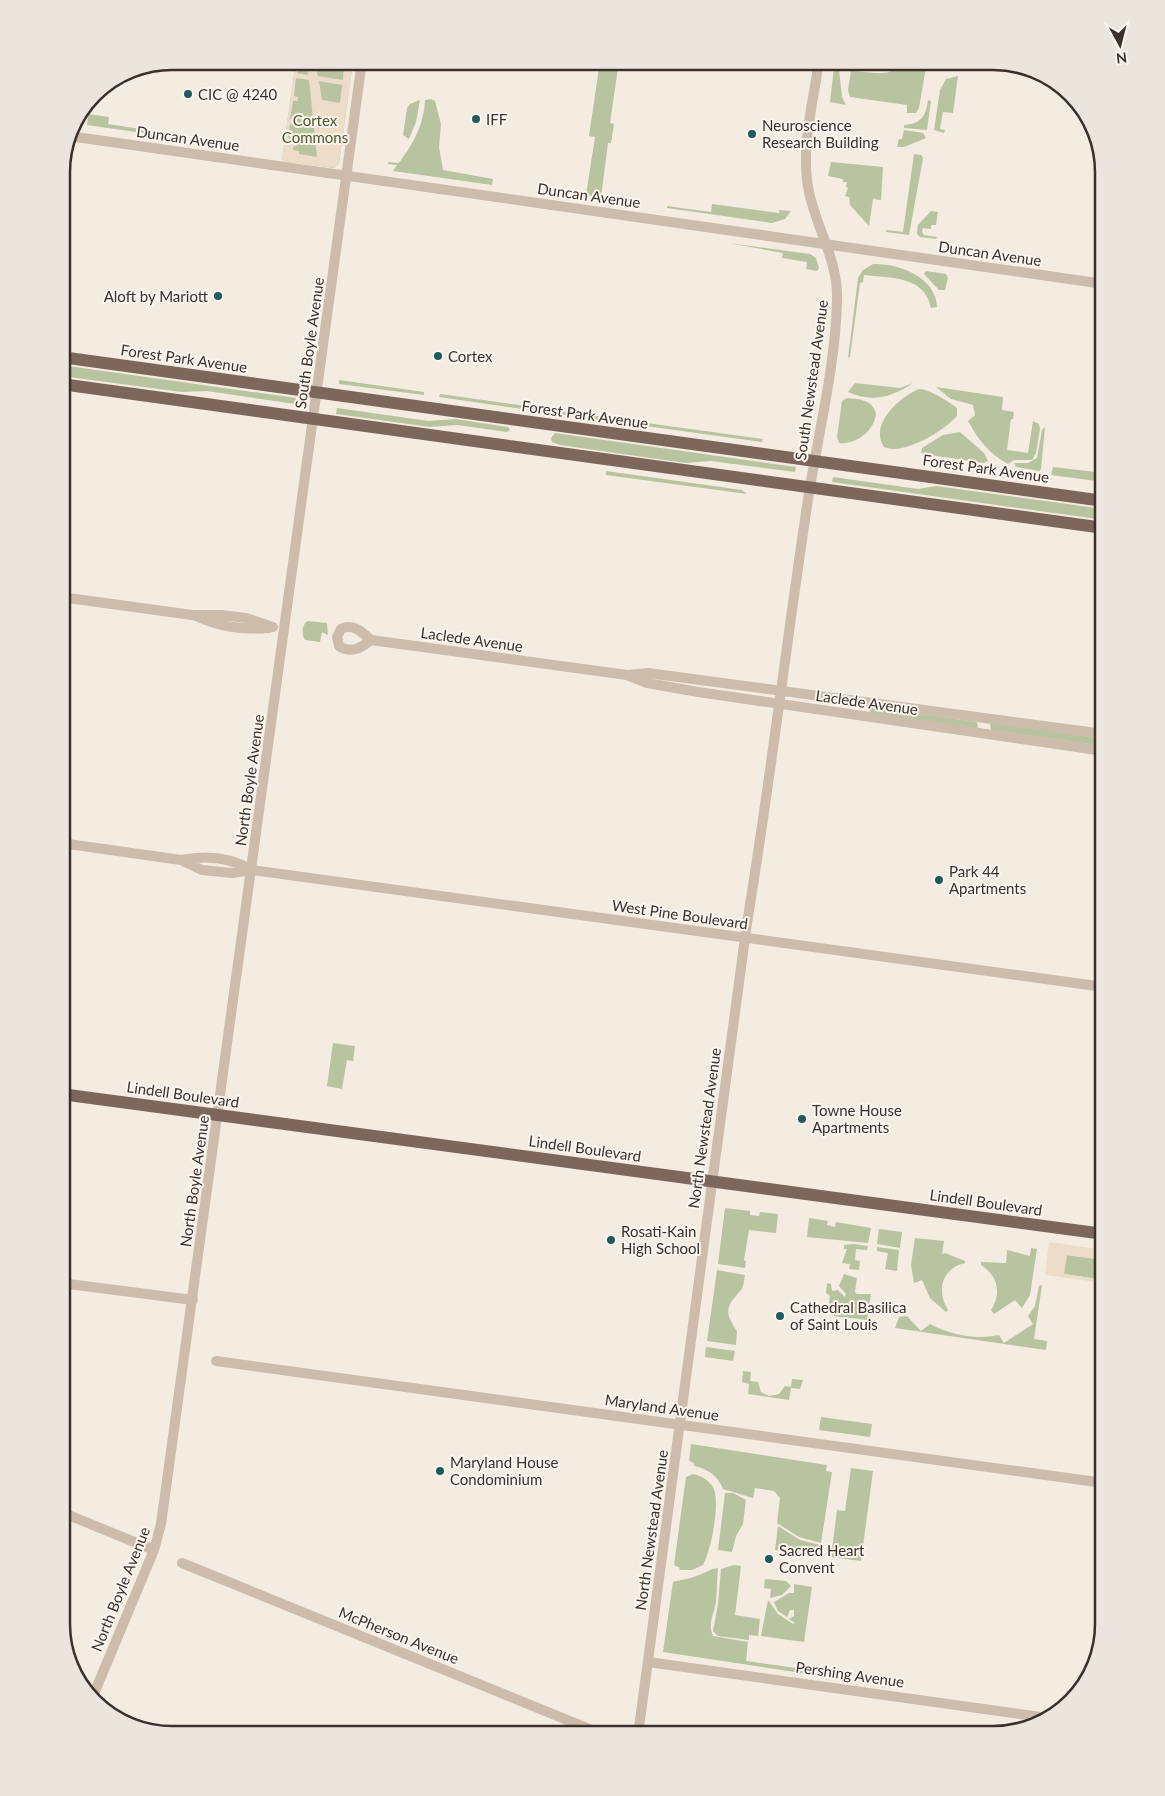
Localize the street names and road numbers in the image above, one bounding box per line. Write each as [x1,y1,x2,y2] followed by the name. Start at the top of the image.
[135,122,241,154] street label: Duncan Avenue
[536,179,642,211] street label: Duncan Avenue
[937,237,1043,269] street label: Duncan Avenue
[291,276,327,410] street label: South Boyle Avenue
[791,298,831,461] street label: South Newstead Avenue
[120,340,248,376] street label: Forest Park Avenue
[521,396,649,432] street label: Forest Park Avenue
[922,450,1050,486] street label: Forest Park Avenue
[420,623,524,655] street label: Laclede Avenue
[815,686,919,718] street label: Laclede Avenue
[231,713,267,847] street label: North Boyle Avenue
[611,896,749,932] street label: West Pine Boulevard
[684,1046,724,1210] street label: North Newstead Avenue
[126,1077,240,1111] street label: Lindell Boulevard
[176,1114,212,1248] street label: North Boyle Avenue
[528,1131,642,1165] street label: Lindell Boulevard
[929,1185,1043,1219] street label: Lindell Boulevard
[604,1390,720,1424] street label: Maryland Avenue
[631,1448,671,1612] street label: North Newstead Avenue
[87,1524,153,1654] street label: North Boyle Avenue
[336,1603,462,1667] street label: McPherson Avenue
[794,1657,906,1691] street label: Pershing Avenue

